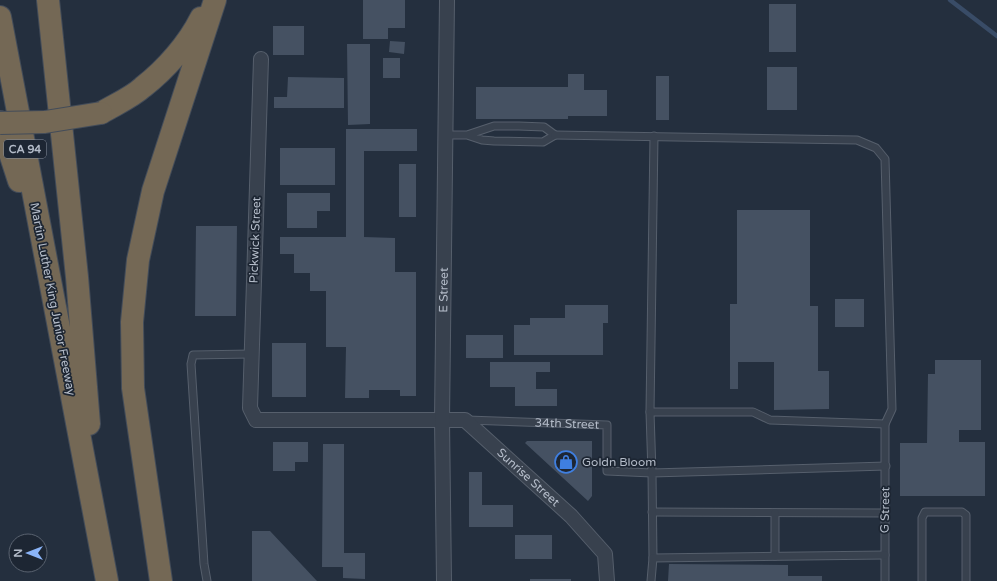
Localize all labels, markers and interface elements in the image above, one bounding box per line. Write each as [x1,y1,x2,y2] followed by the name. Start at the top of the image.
[4,140,46,158] road number: CA 94
[246,196,264,284] street label: Pickwick Street
[27,201,79,397] street label: Martin Luther King Junior Freeway
[436,267,451,313] street label: E Street
[534,415,600,432] street label: 34th Street
[494,445,563,509] street label: Sunrise Street
[553,449,579,475] shop icon: Goldn Bloom
[582,455,656,469] place label: Goldn Bloom
[878,486,892,533] street label: G Street
[8,533,48,573] north arrow
[12,549,25,557] text: N

